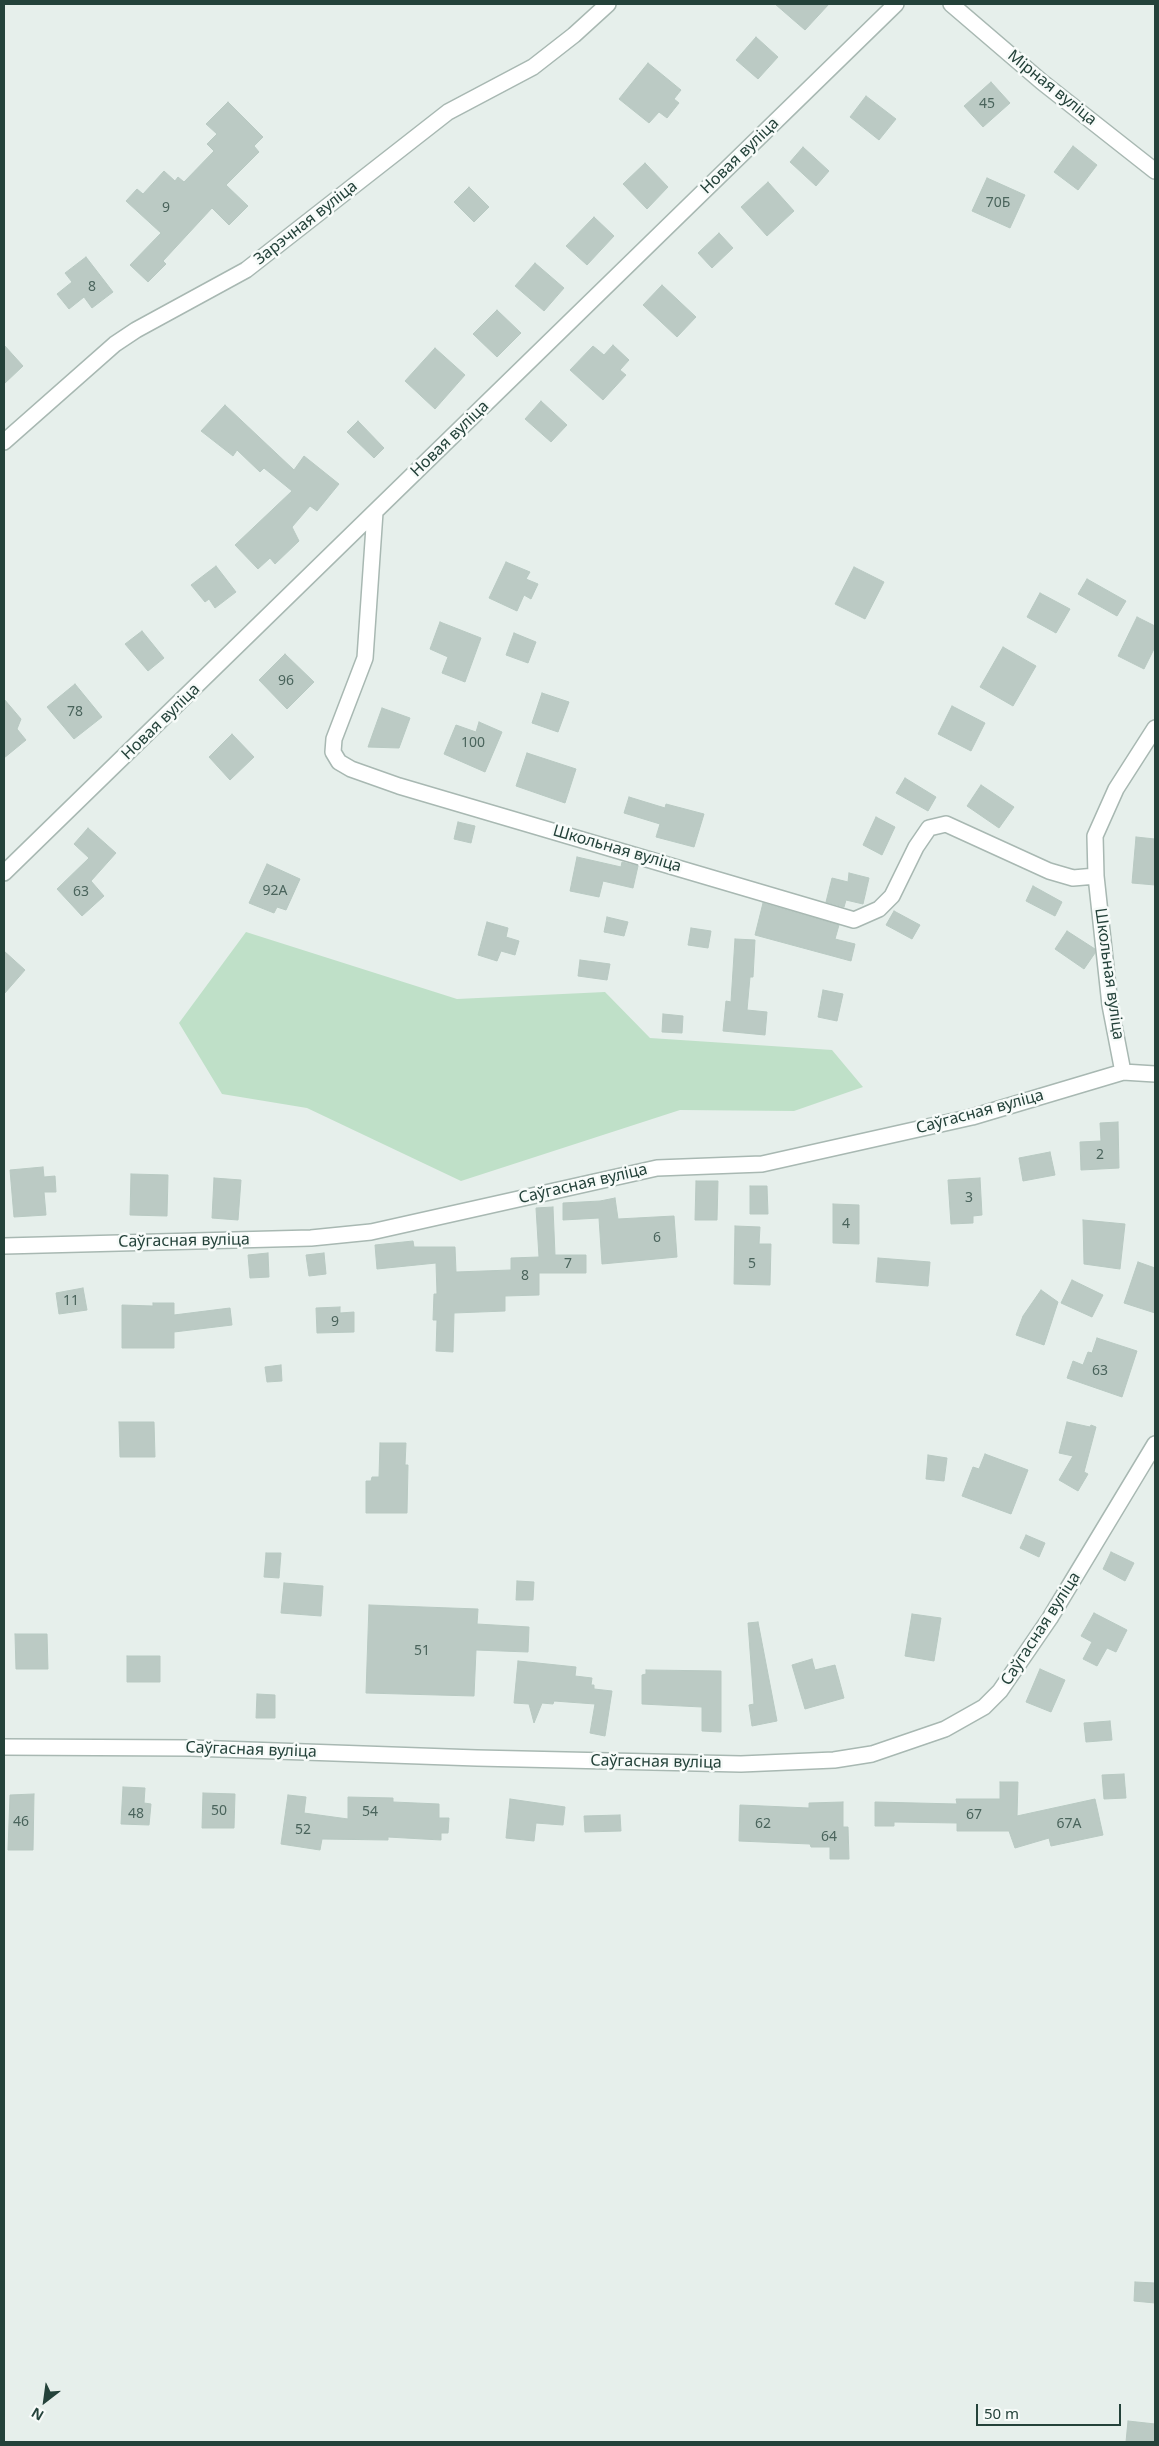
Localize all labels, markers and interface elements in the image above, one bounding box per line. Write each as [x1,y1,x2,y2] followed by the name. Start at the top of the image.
[1004,46,1100,130] street label: Мірная вуліца
[979,96,995,112] house number: 45
[697,114,783,198] street label: Новая вуліца
[251,177,361,269] street label: Зарэчная вуліца
[986,195,1010,211] house number: 70Б
[162,200,170,216] house number: 9
[88,279,96,295] house number: 8
[407,397,493,481] street label: Новая вуліца
[278,673,294,689] house number: 96
[118,680,204,764] street label: Новая вуліца
[67,704,83,720] house number: 78
[461,735,485,751] house number: 100
[550,821,684,877] street label: Школьная вуліца
[263,883,287,899] house number: 92А
[73,884,89,900] house number: 63
[1090,907,1128,1041] street label: Школьная вуліца
[914,1086,1046,1138] street label: Саўгасная вуліца
[1096,1147,1104,1163] house number: 2
[517,1160,649,1208] street label: Саўгасная вуліца
[965,1190,973,1206] house number: 3
[842,1216,850,1232] house number: 4
[118,1230,250,1252] street label: Саўгасная вуліца
[653,1230,661,1246] house number: 6
[564,1256,572,1272] house number: 7
[748,1256,756,1272] house number: 5
[521,1268,529,1284] house number: 8
[63,1293,79,1309] house number: 11
[331,1314,339,1330] house number: 9
[1092,1363,1108,1379] house number: 63
[997,1569,1085,1689] street label: Саўгасная вуліца
[414,1643,430,1659] house number: 51
[185,1738,317,1762] street label: Саўгасная вуліца
[590,1751,722,1773] street label: Саўгасная вуліца
[211,1803,227,1819] house number: 50
[362,1804,378,1820] house number: 54
[128,1806,144,1822] house number: 48
[966,1807,982,1823] house number: 67
[13,1814,29,1830] house number: 46
[755,1816,771,1832] house number: 62
[1057,1816,1081,1832] house number: 67А
[295,1822,311,1838] house number: 52
[821,1829,837,1845] house number: 64
[20,2376,70,2426] north arrow
[979,2394,1124,2426] scale bar
[28,2403,47,2426] text: N
[984,2403,1019,2423] text: 50 m

